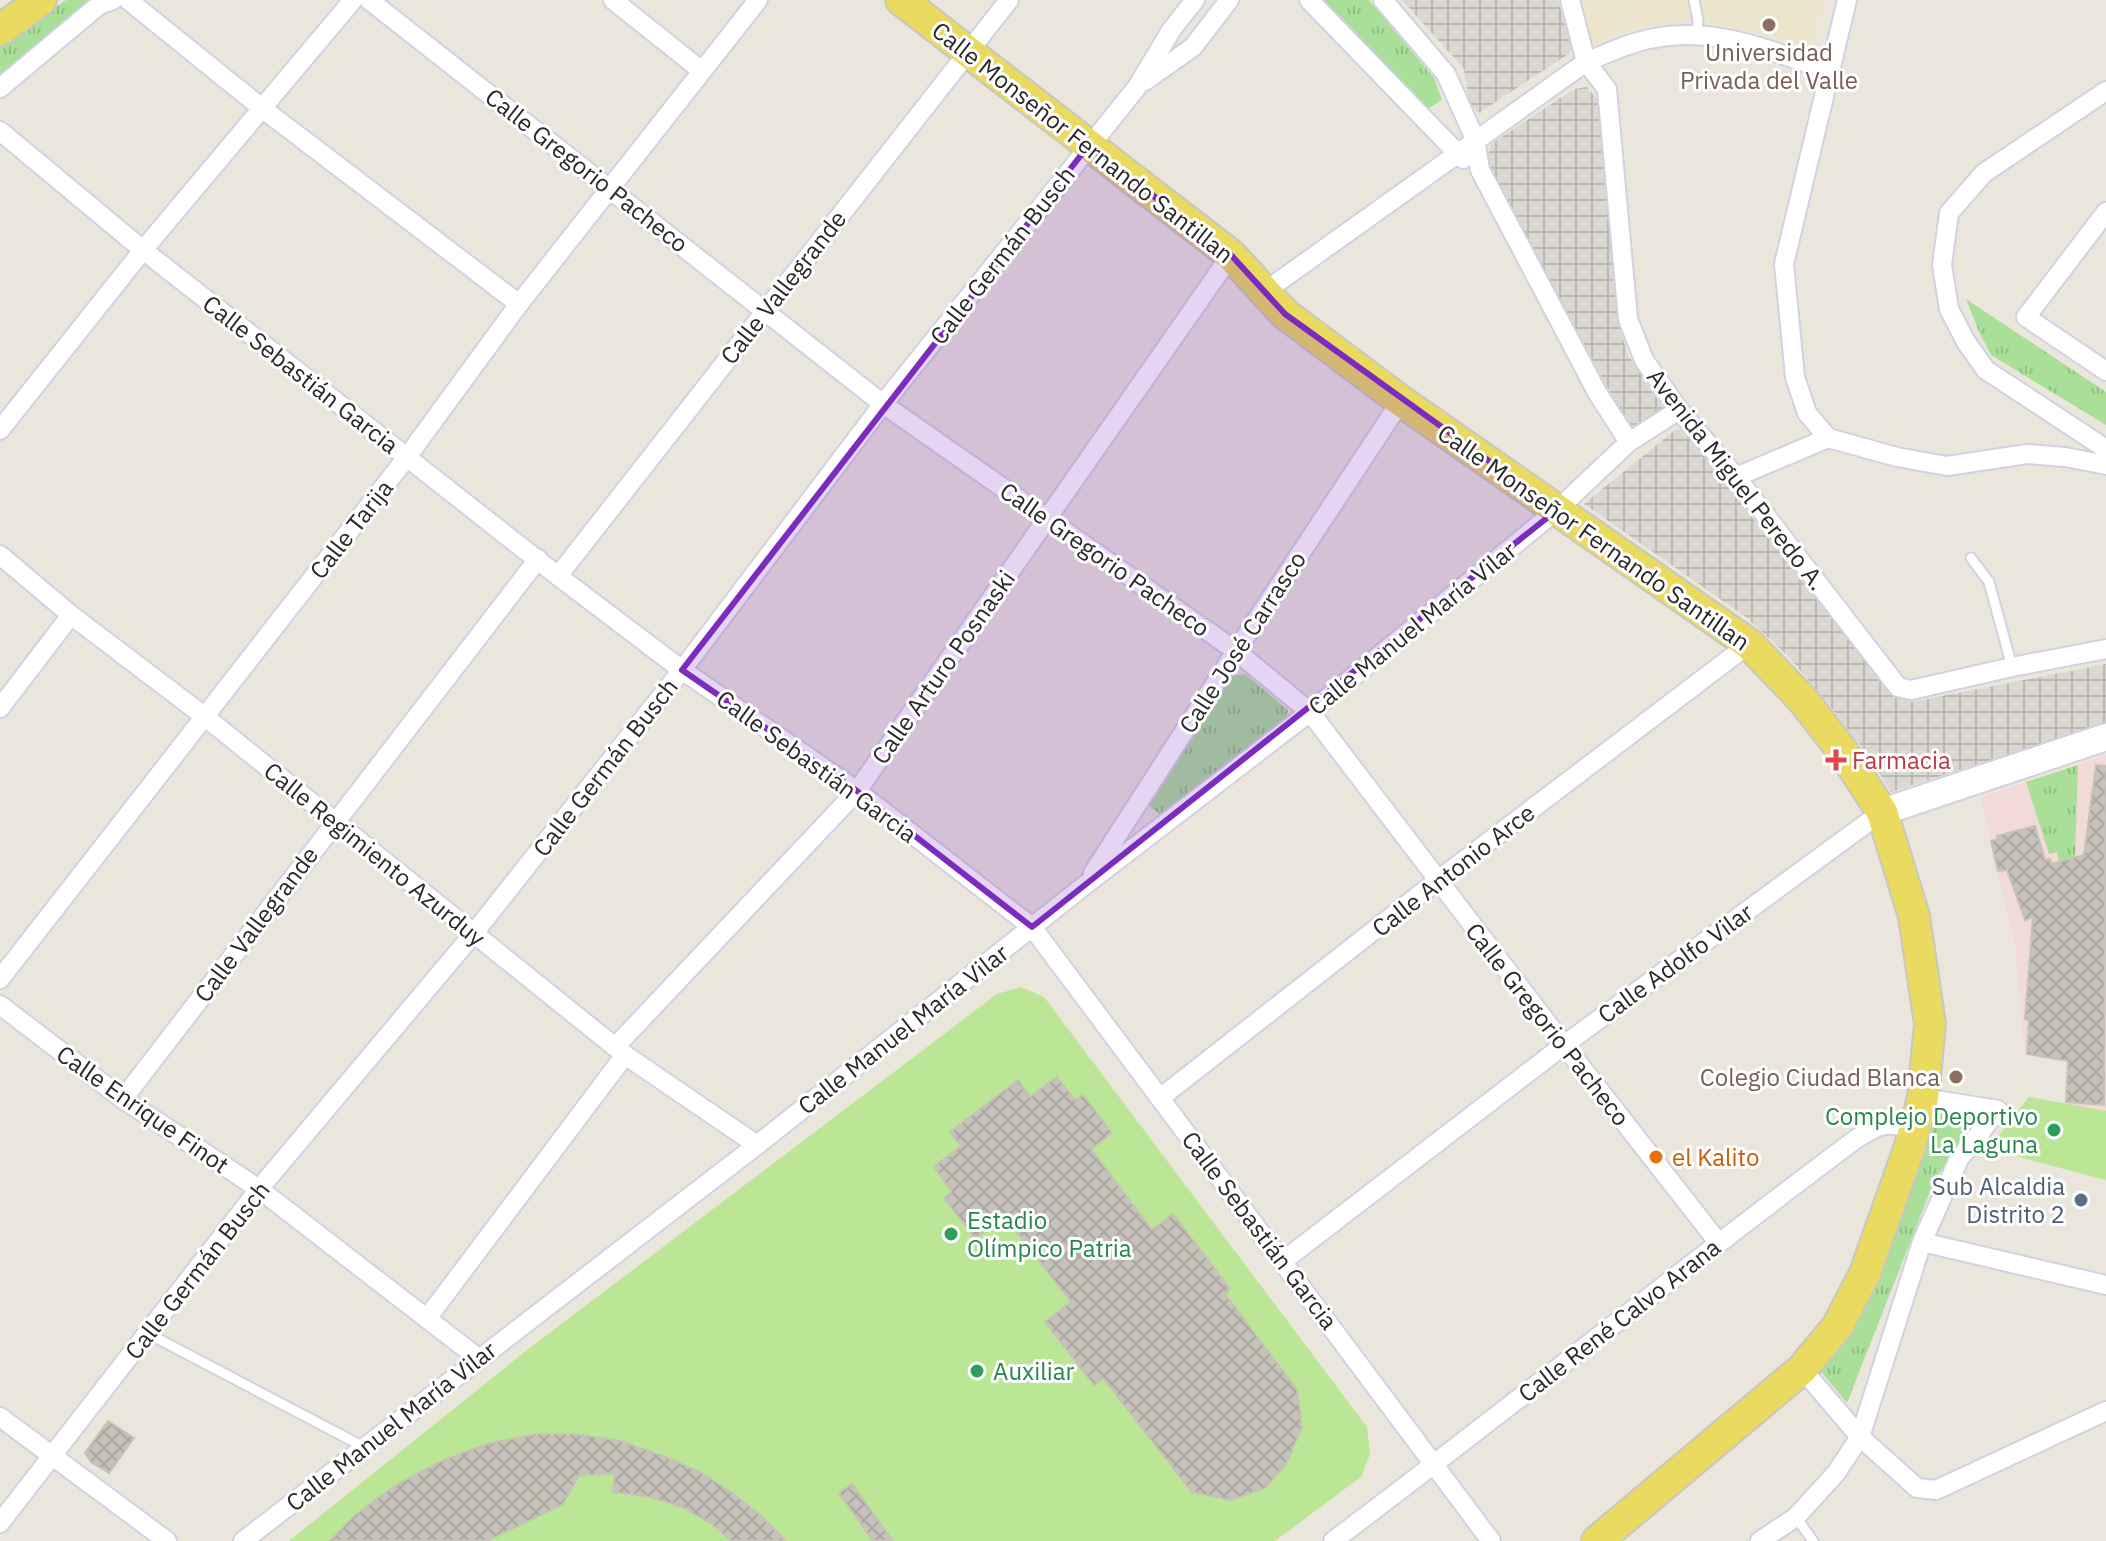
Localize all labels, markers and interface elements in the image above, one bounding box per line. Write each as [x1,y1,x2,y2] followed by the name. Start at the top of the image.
[926,14,1240,270] street label: Calle Monseñor Fernando Santillan
[1760,16,1778,34] marker: Universidad Privada del Valle
[1680,36,1858,96] place label: Universidad Privada del Valle
[479,81,695,259] street label: Calle Gregorio Pacheco
[922,159,1082,351] street label: Calle Germán Busch
[713,203,853,371] street label: Calle Vallegrande
[196,287,406,461] street label: Calle Sebastián Garcia
[1640,362,1834,596] street label: Avenida Miguel Peredo A.
[1431,416,1757,658] street label: Calle Monseñor Fernando Santillan
[302,473,400,585] street label: Calle Tarija
[994,474,1216,644] street label: Calle Gregorio Pacheco
[1301,534,1523,722] street label: Calle Manuel María Vilar
[1171,545,1313,739] street label: Calle José Carrasco
[864,564,1022,770] street label: Calle Arturo Posnaski
[525,671,685,863] street label: Calle Germán Busch
[710,682,924,850] street label: Calle Sebastián Garcia
[1852,744,1951,776] place label: Farmacia
[1827,751,1845,769] marker: Farmacia
[258,755,492,953] street label: Calle Regimiento Azurduy
[1365,796,1541,944] street label: Calle Antonio Arce
[187,840,325,1008] street label: Calle Vallegrande
[1591,896,1759,1030] street label: Calle Adolfo Vilar
[1459,916,1637,1132] street label: Calle Gregorio Pacheco
[791,937,1015,1121] street label: Calle Manuel María Vilar
[51,1038,235,1180] street label: Calle Enrique Finot
[1700,1061,1940,1093] place label: Colegio Ciudad Blanca
[1947,1068,1965,1086] marker: Colegio Ciudad Blanca
[1825,1100,2038,1160] place label: Complejo Deportivo La Laguna
[2045,1121,2063,1139] marker: Complejo Deportivo La Laguna
[1175,1124,1345,1336] street label: Calle Sebastián Garcia
[1672,1141,1759,1173] place label: el Kalito
[1647,1148,1665,1166] marker: el Kalito
[1932,1170,2065,1230] place label: Sub Alcaldia Distrito 2
[117,1174,277,1366] street label: Calle Germán Busch
[2072,1191,2090,1209] marker: Sub Alcaldia Distrito 2
[967,1204,1132,1264] place label: Estadio Olímpico Patria
[942,1225,960,1243] marker: Estadio Olímpico Patria
[1511,1231,1727,1409] street label: Calle René Calvo Arana
[279,1334,503,1518] street label: Calle Manuel María Vilar
[993,1355,1075,1387] place label: Auxiliar
[968,1362,986,1380] marker: Auxiliar

